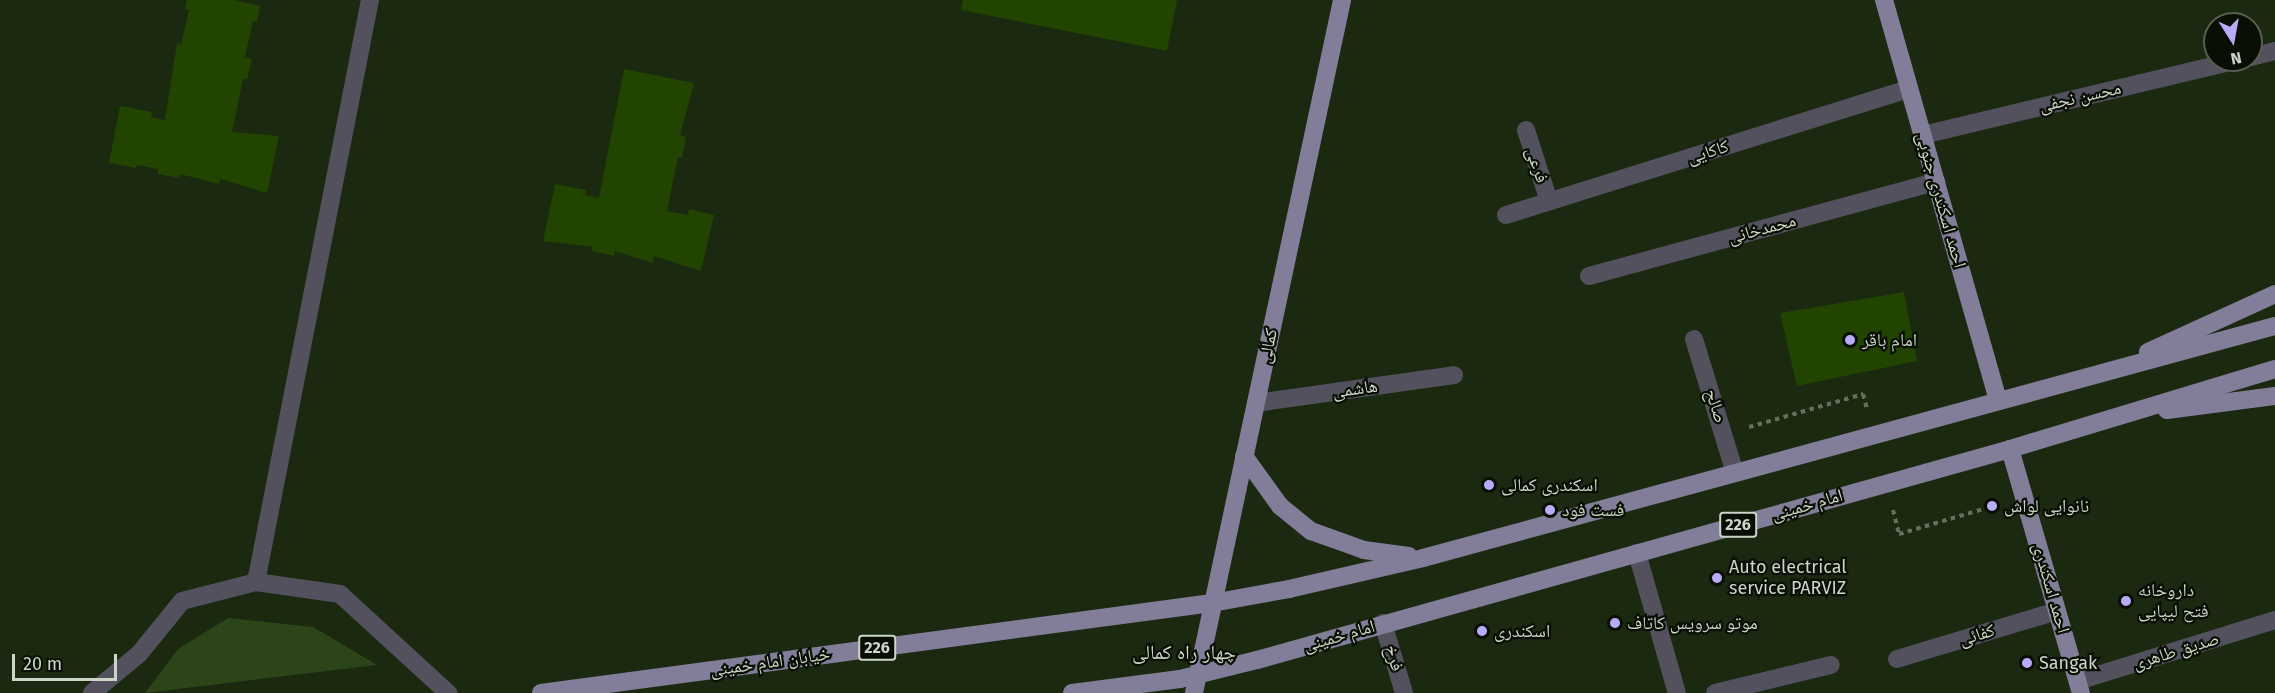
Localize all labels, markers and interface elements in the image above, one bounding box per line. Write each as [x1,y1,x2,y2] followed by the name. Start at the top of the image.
[2203,12,2263,72] north arrow
[2229,48,2243,69] text: N
[2037,77,2123,117] street label: محسن نجفی
[1911,130,1971,270] street label: احمد اسکندری جنوبی
[1684,135,1732,169] street label: کاکایی
[1521,144,1553,186] street label: فرعی
[1726,210,1798,248] street label: محمدخانی
[1254,326,1282,366] street label: کمالی
[1862,329,1917,351] place label: امام باقر
[1843,333,1857,347] marker: امام باقر
[1331,375,1379,403] street label: هاشمی
[1700,386,1732,426] street label: صالح
[1501,474,1598,496] place label: اسکندری کمالی
[1482,478,1496,492] marker: اسکندری کمالی
[1769,484,1845,526] street label: امام خمینی
[2004,495,2089,517] place label: نانوایی لواش
[1562,499,1624,521] place label: فست فود
[1985,499,1999,513] marker: نانوایی لواش
[1543,503,1557,517] marker: فست فود
[1718,512,1758,538] road number: 226
[2028,540,2074,636] street label: احمد اسکندری
[1729,557,1847,600] place label: Auto electrical service PARVIZ
[1710,571,1724,585] marker: Auto electrical service PARVIZ
[2138,580,2209,622] place label: داروخانه فتح لیپایی
[2119,594,2133,608] marker: داروخانه فتح لیپایی
[1627,612,1758,634] place label: موتو سرویس کاتاف
[1301,615,1377,657] street label: امام خمینی
[1608,616,1622,630] marker: موتو سرویس کاتاف
[1956,619,1998,651] street label: کفائی
[1494,620,1550,642] place label: اسکندری
[1475,624,1489,638] marker: اسکندری
[2130,628,2222,674] street label: صدیق طاهری
[858,635,896,661] road number: 226
[1132,640,1236,664] district label: چهار راه کمالی
[15,642,120,680] scale bar
[1380,642,1408,674] street label: فرخ
[709,643,831,681] street label: خیابان امام خمینی
[2039,652,2097,674] place label: Sangak
[23,653,62,675] text: 20 m
[2020,656,2034,670] marker: Sangak

